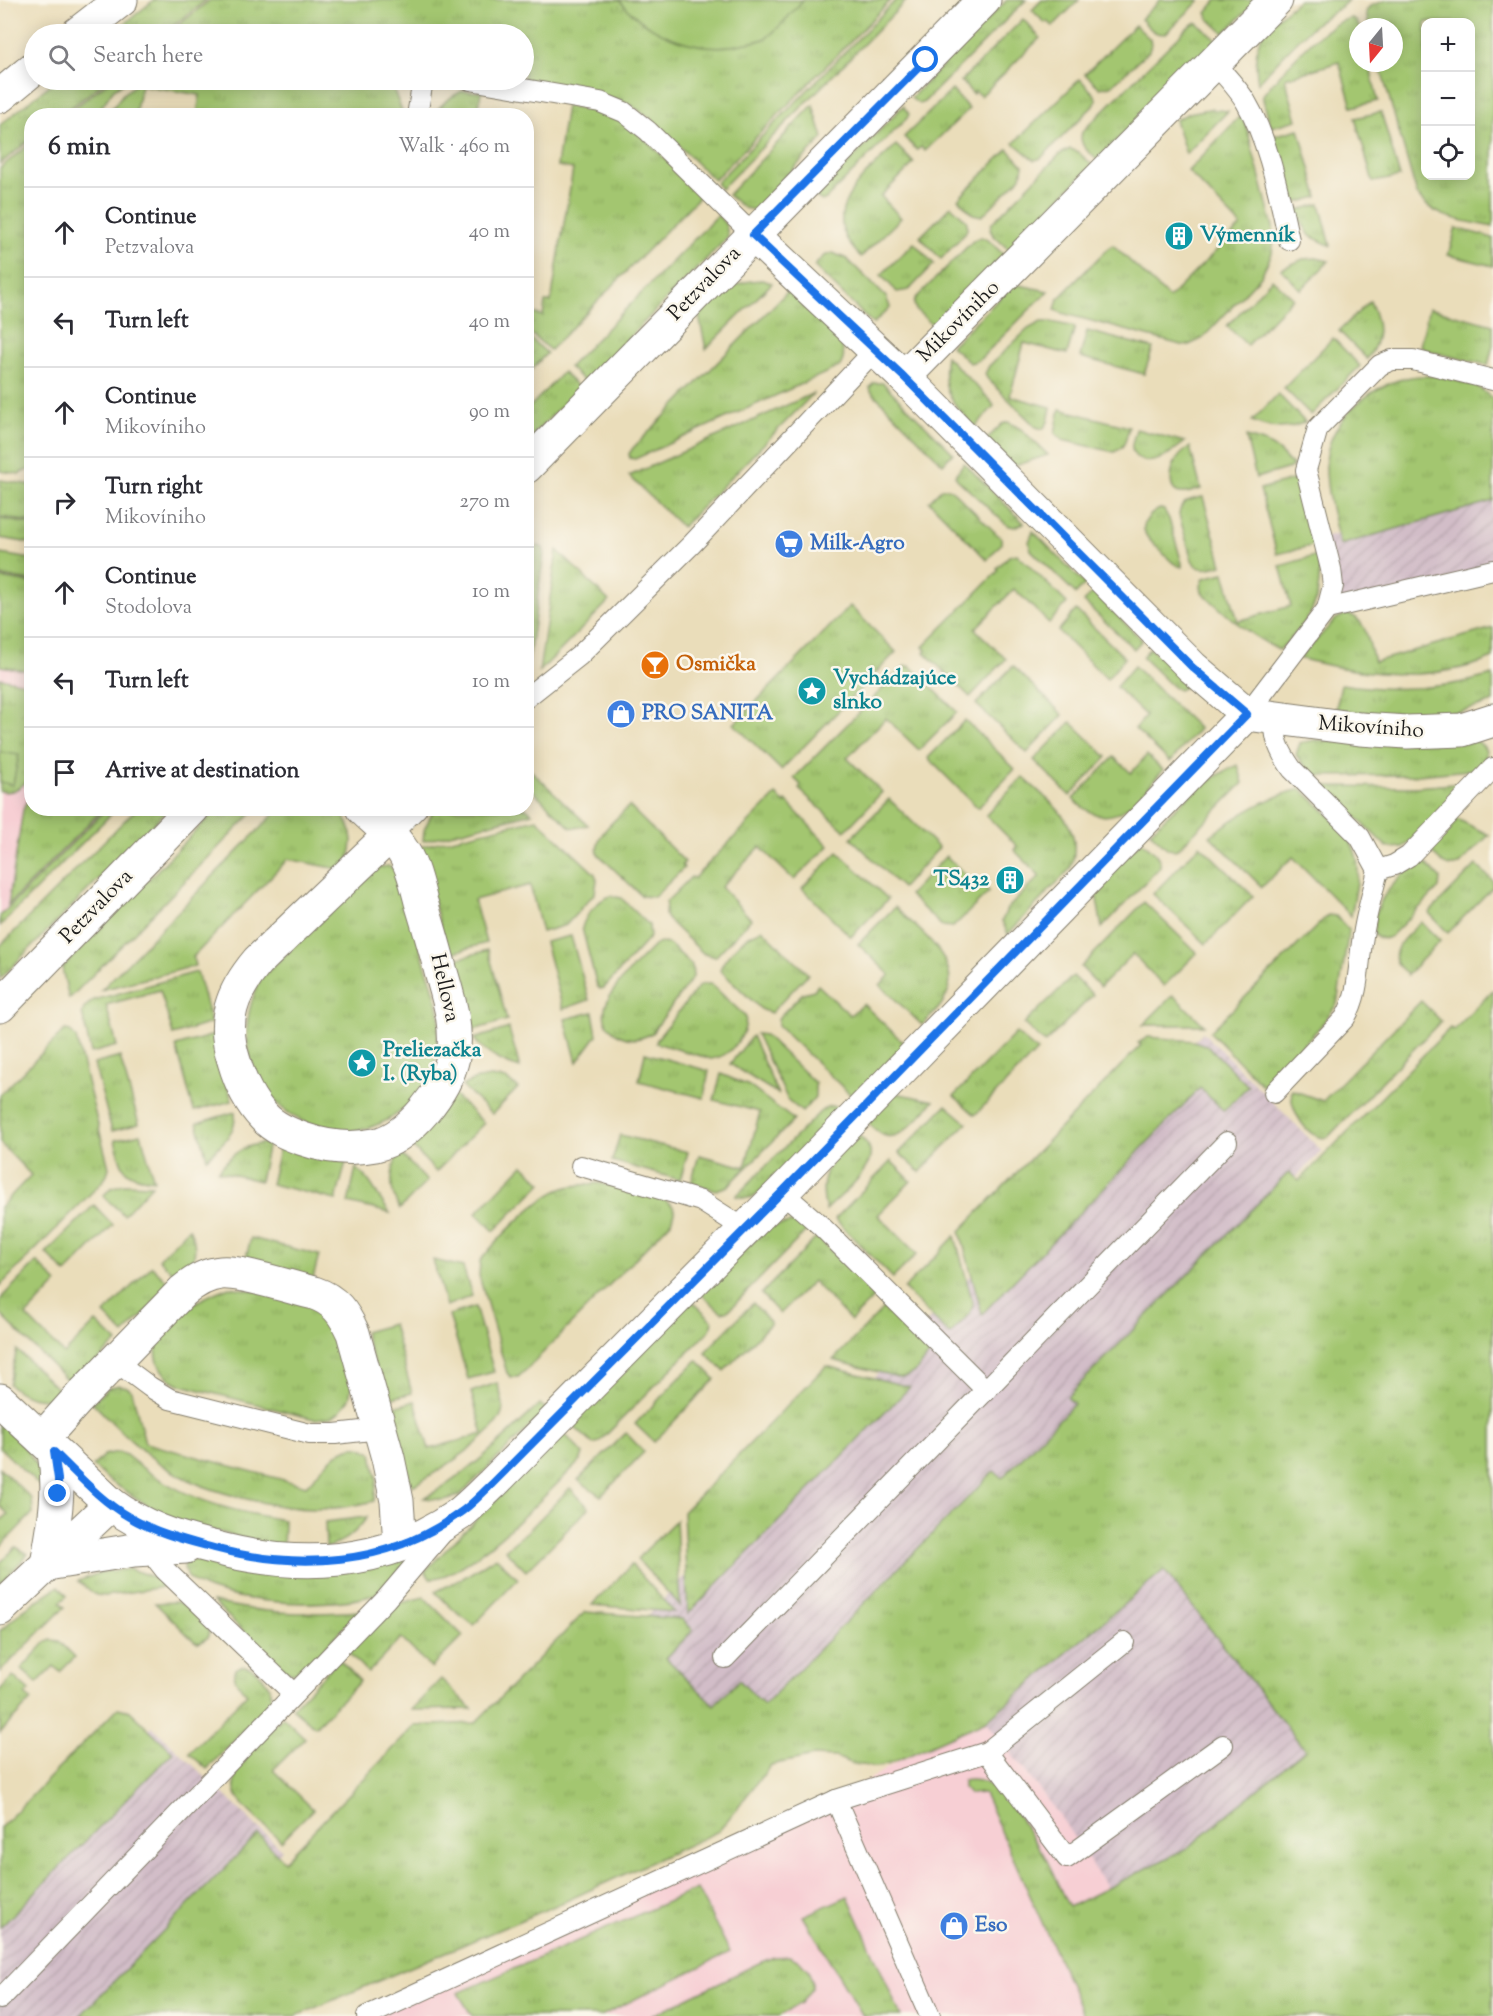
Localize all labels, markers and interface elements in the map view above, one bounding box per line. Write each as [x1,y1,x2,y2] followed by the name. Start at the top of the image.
[1349,18,1403,72] north arrow
[1421,18,1475,180] map controls
[1421,18,1475,72] button: +
[24,24,534,90] search box
[45,41,78,74] icon: search
[93,41,203,73] text: Search here
[912,46,938,72] route start
[1421,72,1475,126] button: −
[1421,126,1475,180] button: locate
[48,129,111,166] text: 6 min
[398,133,510,162] text: Walk · 460 m
[105,202,196,234] text: Continue
[48,216,81,249] icon: ahead
[469,218,510,247] text: 40 m
[1163,220,1195,252] building icon: Výmenník
[1200,221,1296,251] place label: Výmenník
[105,234,194,263] text: Petzvalova
[662,240,749,328] street label: Petzvalova
[911,274,1007,370] street label: Mikovíniho
[48,306,81,339] icon: left
[105,306,188,338] text: Turn left
[469,308,510,337] text: 40 m
[105,382,196,414] text: Continue
[48,396,81,429] icon: ahead
[469,398,510,427] text: 90 m
[105,414,206,443] text: Mikovíniho
[105,472,202,504] text: Turn right
[48,486,81,519] icon: right
[460,488,510,517] text: 270 m
[105,504,206,533] text: Mikovíniho
[773,528,805,560] supermarket icon: Milk-Agro
[810,529,905,559] place label: Milk-Agro
[105,562,196,594] text: Continue
[48,576,81,609] icon: ahead
[472,578,510,607] text: 10 m
[105,594,192,623] text: Stodolova
[639,649,671,681] bar icon: Osmička
[676,650,756,680] place label: Osmička
[833,664,957,718] place label: Vychádzajúce slnko
[48,666,81,699] icon: left
[105,666,188,698] text: Turn left
[472,668,510,697] text: 10 m
[796,675,828,707] place icon: Vychádzajúce slnko
[605,698,637,730] shop icon: PRO SANITA
[642,699,774,729] place label: PRO SANITA
[1317,709,1425,747] street label: Mikovíniho
[48,756,81,789] icon: arrive
[105,756,300,788] text: Arrive at destination
[54,863,141,951] street label: Petzvalova
[994,864,1026,896] building icon: TS432
[933,865,989,895] place label: TS432
[422,951,466,1025] street label: Hellova
[383,1036,482,1090] place label: Preliezačka I. (Ryba)
[346,1047,378,1079] place icon: Preliezačka I. (Ryba)
[44,1480,70,1506] route end
[938,1910,970,1942] shop icon: Eso
[975,1911,1008,1941] place label: Eso

